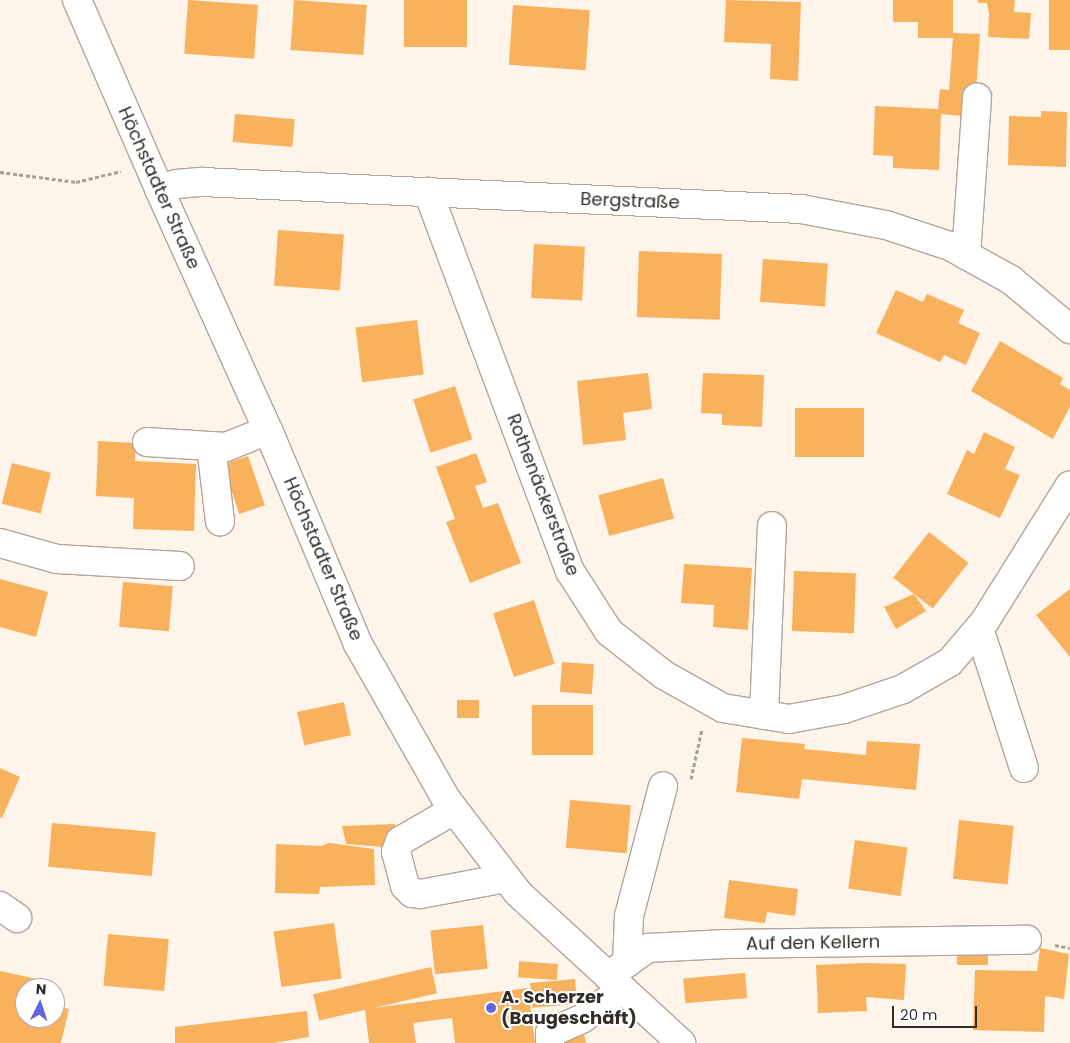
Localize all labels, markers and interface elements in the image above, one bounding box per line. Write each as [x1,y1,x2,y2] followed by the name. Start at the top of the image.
[113,104,205,272] street label: Höchstadter Straße
[580,188,680,214] street label: Bergstraße
[502,411,584,579] street label: Rothenäckerstraße
[279,474,367,644] street label: Höchstadter Straße
[746,931,880,955] street label: Auf den Kellern
[15,978,65,1028] north arrow
[35,979,47,999] text: N
[501,987,637,1030] place label: A. Scherzer (Baugeschäft)
[895,996,980,1028] scale bar
[485,1002,497,1014] marker: A. Scherzer (Baugeschäft)
[900,1004,938,1025] text: 20 m

